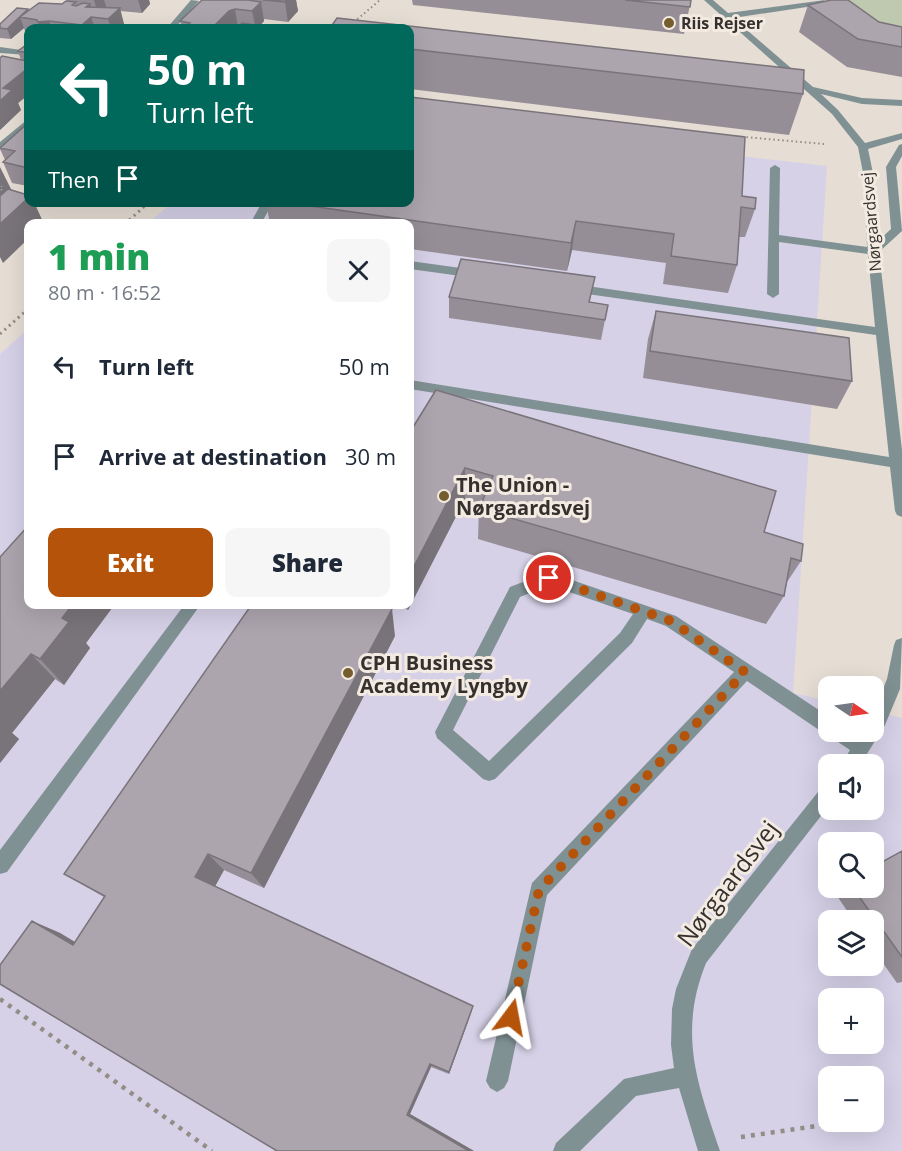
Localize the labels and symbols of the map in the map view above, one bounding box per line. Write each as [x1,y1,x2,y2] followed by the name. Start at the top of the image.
[681,12,763,34] place label: Riis Rejser
[662,16,676,30] marker: Riis Rejser
[856,171,886,273] street label: Nørgaardsvej
[456,471,590,521] place label: The Union - Nørgaardsvej
[437,489,451,503] marker: The Union - Nørgaardsvej
[523,552,574,603] pin
[360,649,529,699] place label: CPH Business Academy Lyngby
[341,666,355,680] marker: CPH Business Academy Lyngby
[818,676,884,742] north arrow
[669,813,785,953] street label: Nørgaardsvej
[479,985,543,1049] position arrow

